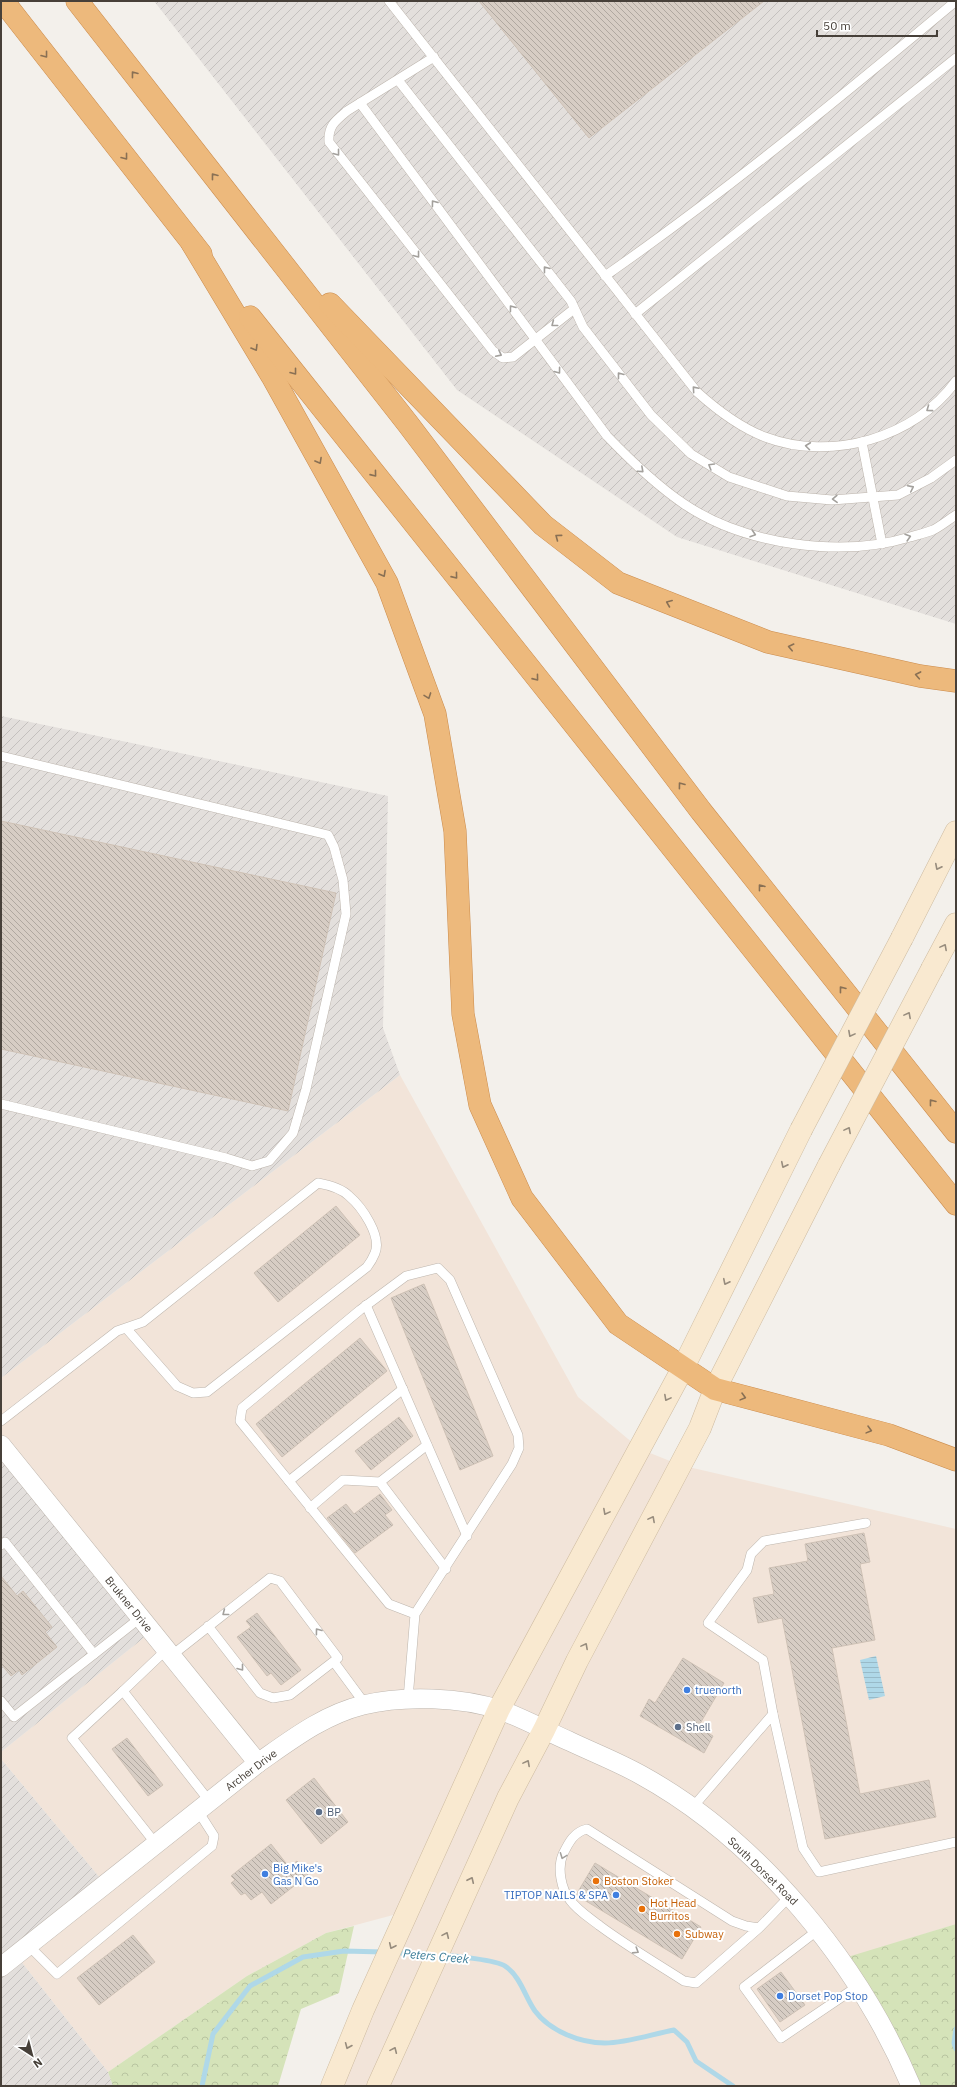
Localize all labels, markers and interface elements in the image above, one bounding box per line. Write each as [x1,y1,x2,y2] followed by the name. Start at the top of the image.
[817,12,937,38] scale bar
[823,18,851,33] text: 50 m
[41,50,48,57] one-way arrow
[131,71,138,78] one-way arrow
[332,148,339,155] one-way arrow
[121,153,128,160] one-way arrow
[212,173,219,180] one-way arrow
[432,201,439,208] one-way arrow
[413,250,420,257] one-way arrow
[544,266,551,273] one-way arrow
[509,305,516,312] one-way arrow
[552,319,559,326] one-way arrow
[251,344,258,351] one-way arrow
[495,350,502,357] one-way arrow
[553,366,560,373] one-way arrow
[289,368,296,375] one-way arrow
[618,372,625,379] one-way arrow
[692,386,699,394] one-way arrow
[927,404,934,411] one-way arrow
[805,442,811,451] one-way arrow
[315,457,322,464] one-way arrow
[708,464,715,471] one-way arrow
[636,465,644,473] one-way arrow
[370,470,377,477] one-way arrow
[907,485,914,493] one-way arrow
[832,495,838,503] one-way arrow
[749,529,756,538] one-way arrow
[904,533,911,542] one-way arrow
[555,534,562,542] one-way arrow
[378,570,385,578] one-way arrow
[451,571,458,579] one-way arrow
[665,599,672,607] one-way arrow
[787,644,794,652] one-way arrow
[914,672,921,680] one-way arrow
[532,673,539,680] one-way arrow
[424,692,432,699] one-way arrow
[679,782,686,789] one-way arrow
[935,863,943,870] one-way arrow
[759,885,766,892] one-way arrow
[939,944,946,951] one-way arrow
[840,986,847,993] one-way arrow
[903,1012,911,1019] one-way arrow
[849,1030,856,1038] one-way arrow
[929,1099,936,1106] one-way arrow
[843,1127,850,1134] one-way arrow
[781,1161,789,1169] one-way arrow
[723,1278,731,1285] one-way arrow
[740,1392,746,1400] one-way arrow
[665,1394,672,1401] one-way arrow
[866,1425,872,1433] one-way arrow
[603,1508,610,1515] one-way arrow
[647,1516,654,1523] one-way arrow
[102,1573,156,1635] street label: Brukner Drive
[223,1608,230,1615] one-way arrow
[316,1629,323,1636] one-way arrow
[580,1643,587,1651] one-way arrow
[236,1663,243,1670] one-way arrow
[695,1683,742,1697] place label: truenorth
[682,1685,692,1695] marker: truenorth
[686,1720,711,1734] place label: Shell
[673,1722,683,1732] marker: Shell
[222,1746,280,1794] street label: Archer Drive
[522,1760,530,1767] one-way arrow
[327,1805,341,1819] place label: BP
[314,1807,324,1817] marker: BP
[725,1834,801,1908] street label: South Dorset Road
[559,1853,567,1860] one-way arrow
[273,1861,322,1888] place label: Big Mike's Gas N Go
[260,1869,270,1879] marker: Big Mike's Gas N Go
[604,1874,674,1888] place label: Boston Stoker
[591,1876,601,1886] marker: Boston Stoker
[466,1877,474,1884] one-way arrow
[504,1888,608,1902] place label: TIPTOP NAILS & SPA
[611,1890,621,1900] marker: TIPTOP NAILS & SPA
[650,1896,696,1923] place label: Hot Head Burritos
[637,1904,647,1914] marker: Hot Head Burritos
[685,1927,724,1941] place label: Subway
[672,1929,682,1939] marker: Subway
[441,1932,449,1939] one-way arrow
[389,1943,397,1950] one-way arrow
[403,1946,470,1966] water label: Peters Creek
[632,1946,639,1954] one-way arrow
[788,1989,868,2003] place label: Dorset Pop Stop
[775,1991,785,2001] marker: Dorset Pop Stop
[12,2035,52,2075] north arrow
[345,2042,353,2049] one-way arrow
[389,2047,397,2055] one-way arrow
[31,2055,45,2071] text: N

